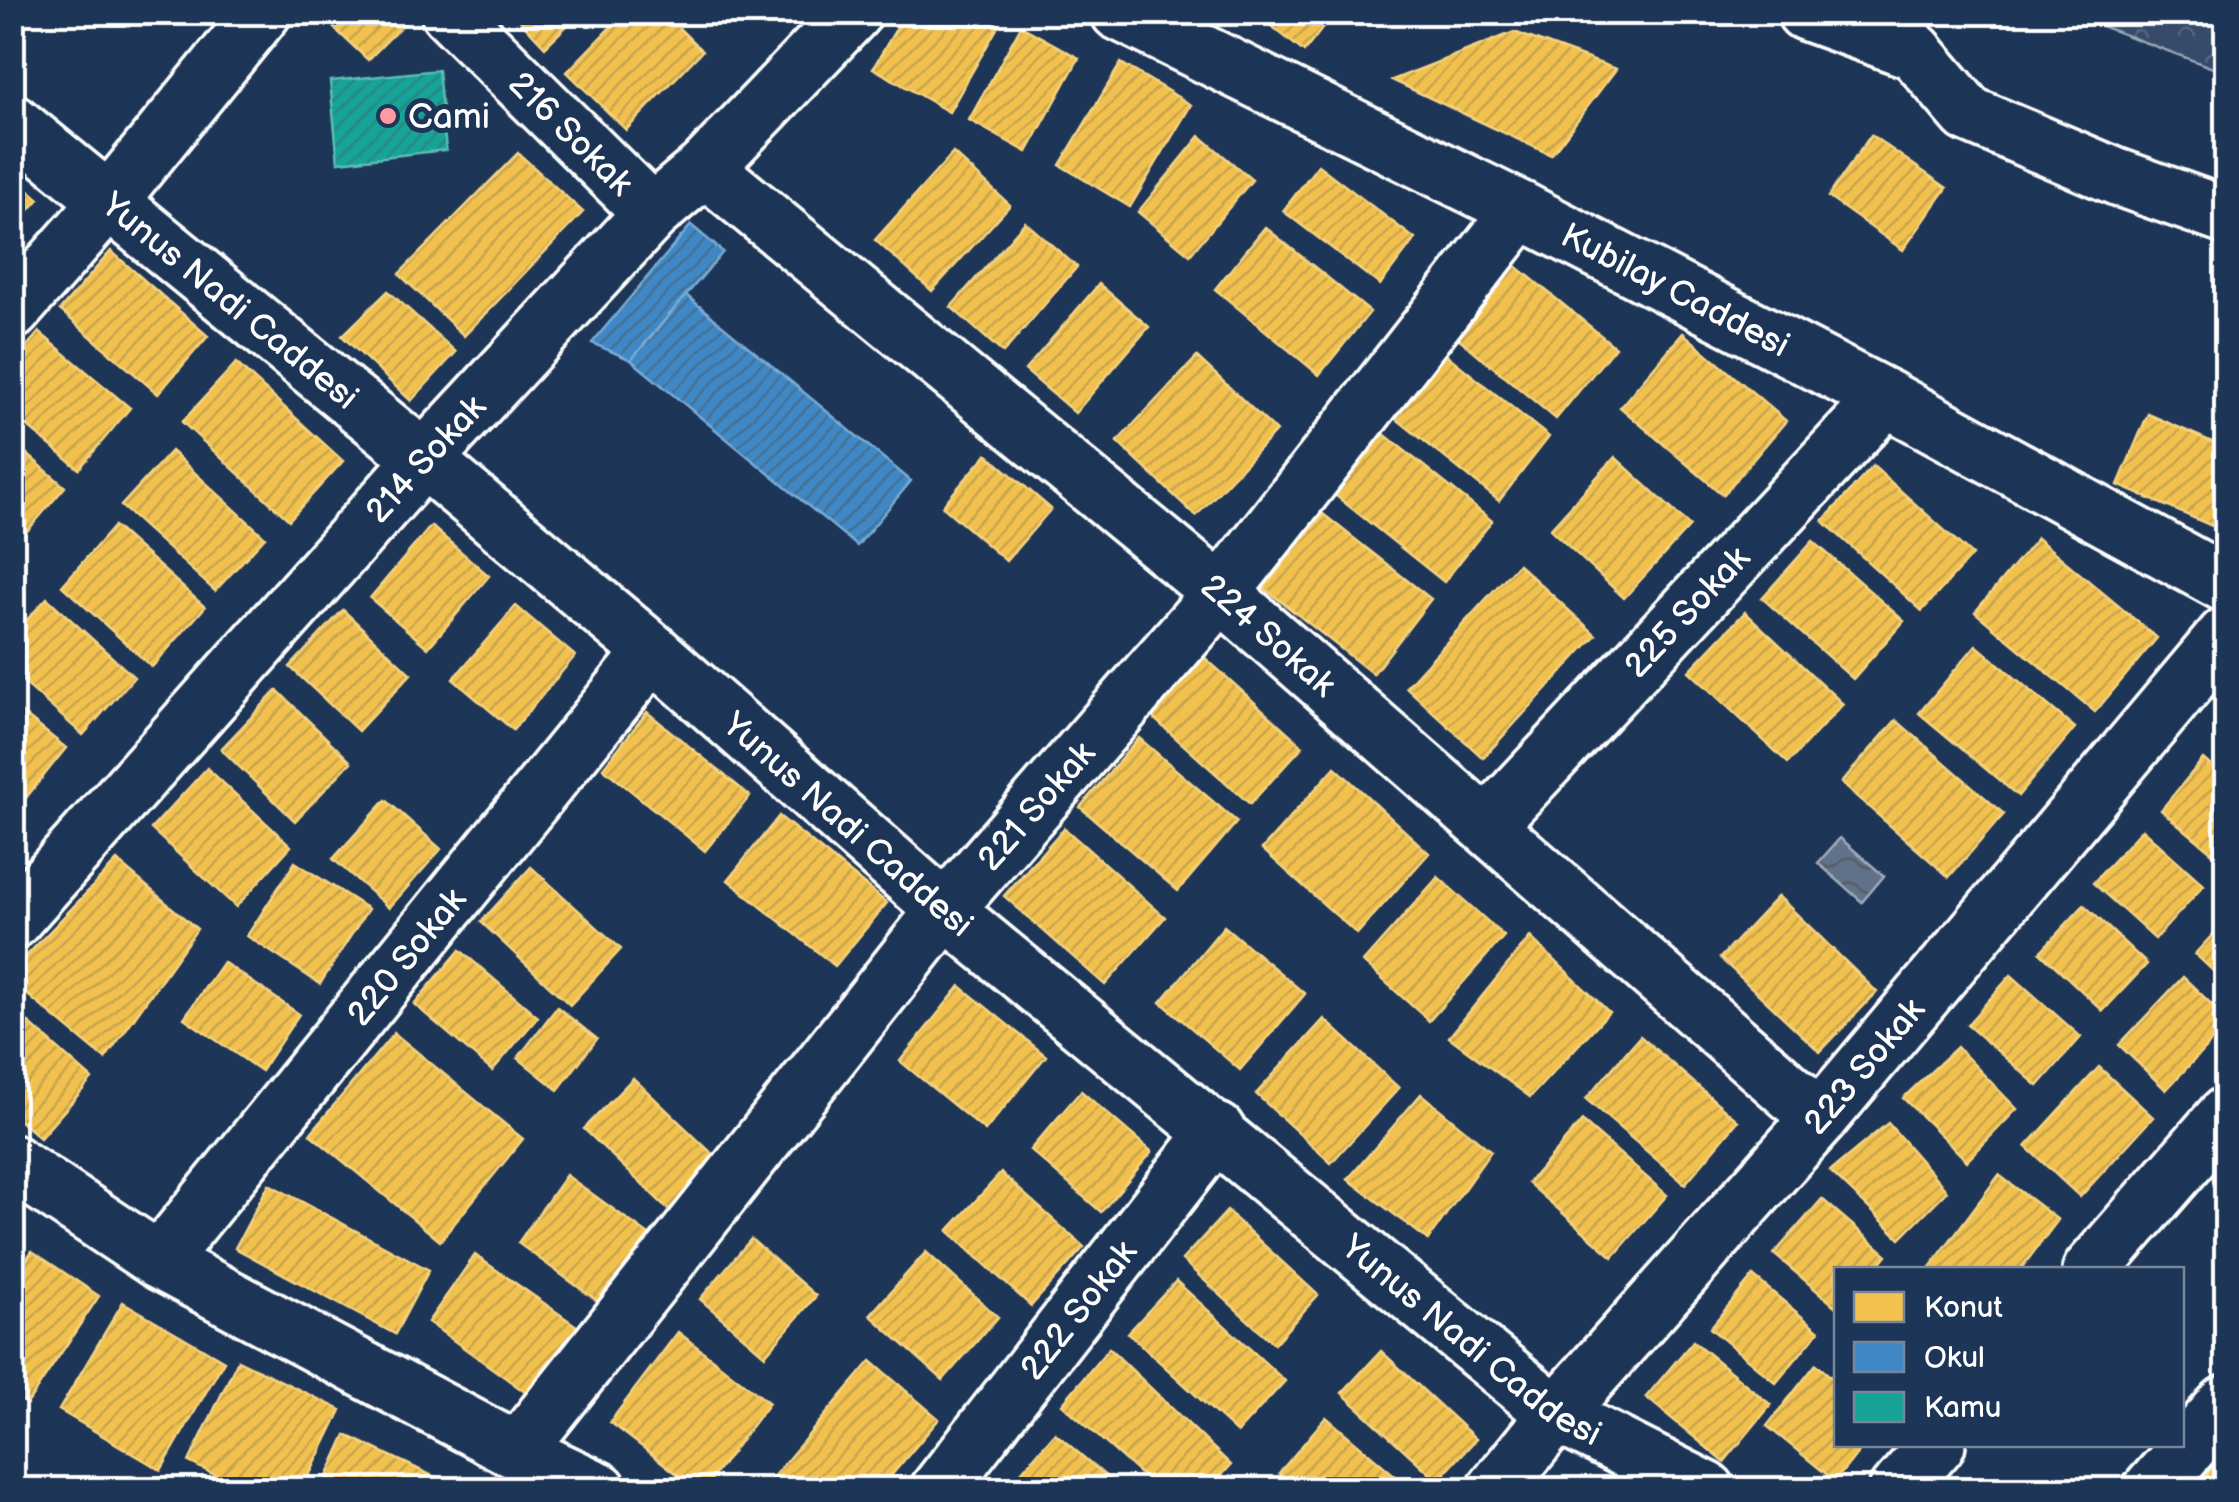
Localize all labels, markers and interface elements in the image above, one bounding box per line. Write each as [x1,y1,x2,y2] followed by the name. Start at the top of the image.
[499,63,642,206] street label: 216 Sokak
[408,96,490,139] place label: Cami
[377,105,399,127] marker: Cami
[91,183,366,419] street label: Yunus Nadi Caddesi
[1554,214,1796,367] street label: Kubilay Caddesi
[357,386,496,533] street label: 214 Sokak
[1616,537,1760,688] street label: 225 Sokak
[1192,565,1345,707] street label: 224 Sokak
[713,703,981,947] street label: Yunus Nadi Caddesi
[969,733,1105,880] street label: 221 Sokak
[338,879,476,1035] street label: 220 Sokak
[1795,989,1935,1144] street label: 223 Sokak
[1332,1226,1608,1456] street label: Yunus Nadi Caddesi
[1011,1232,1147,1389] street label: 222 Sokak
[1834,1267,2184,1447] legend
[1924,1290,2003,1326] text: Konut
[1924,1340,1985,1376] text: Okul
[1924,1390,2001,1426] text: Kamu

